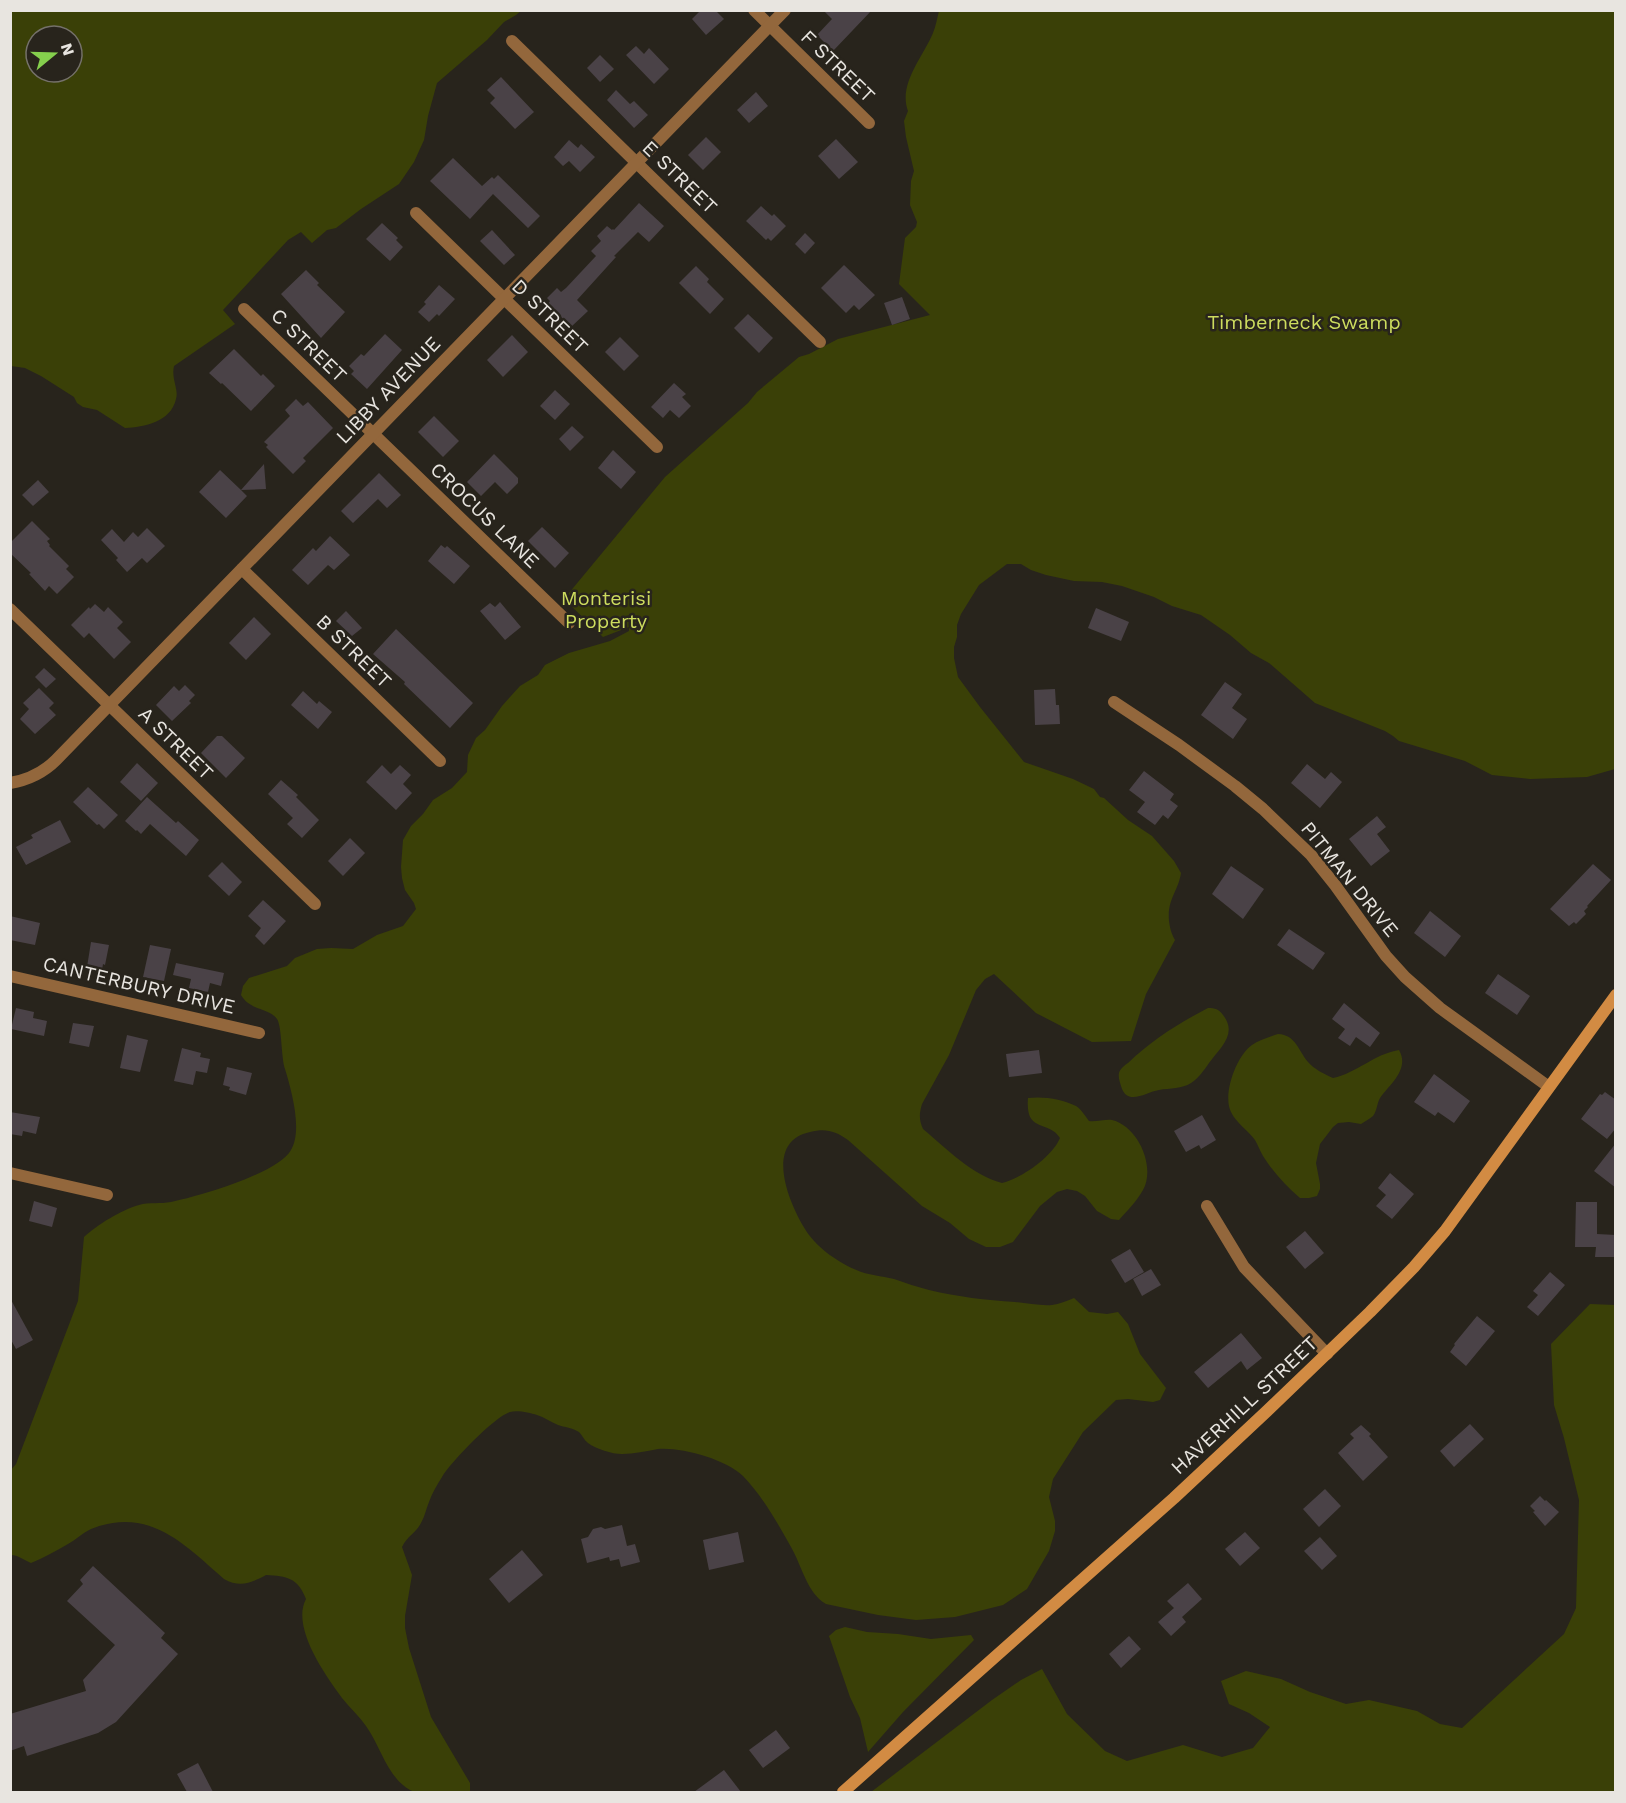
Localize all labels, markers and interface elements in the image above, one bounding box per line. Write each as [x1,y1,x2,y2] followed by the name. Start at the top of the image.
[24,24,84,84] north arrow
[796,25,880,107] street label: F STREET
[57,41,79,58] text: N
[638,135,722,219] street label: E STREET
[507,274,593,358] street label: D STREET
[266,303,352,387] street label: C STREET
[1207,310,1401,334] park label: Timberneck Swamp
[331,331,445,449] street label: LIBBY AVENUE
[426,457,544,573] street label: CROCUS LANE
[561,586,651,633] park label: Monterisi Property
[311,609,397,693] street label: B STREET
[134,702,218,784] street label: A STREET
[1296,817,1404,941] street label: PITMAN DRIVE
[41,951,237,1019] street label: CANTERBURY DRIVE
[1166,1331,1322,1479] street label: HAVERHILL STREET

